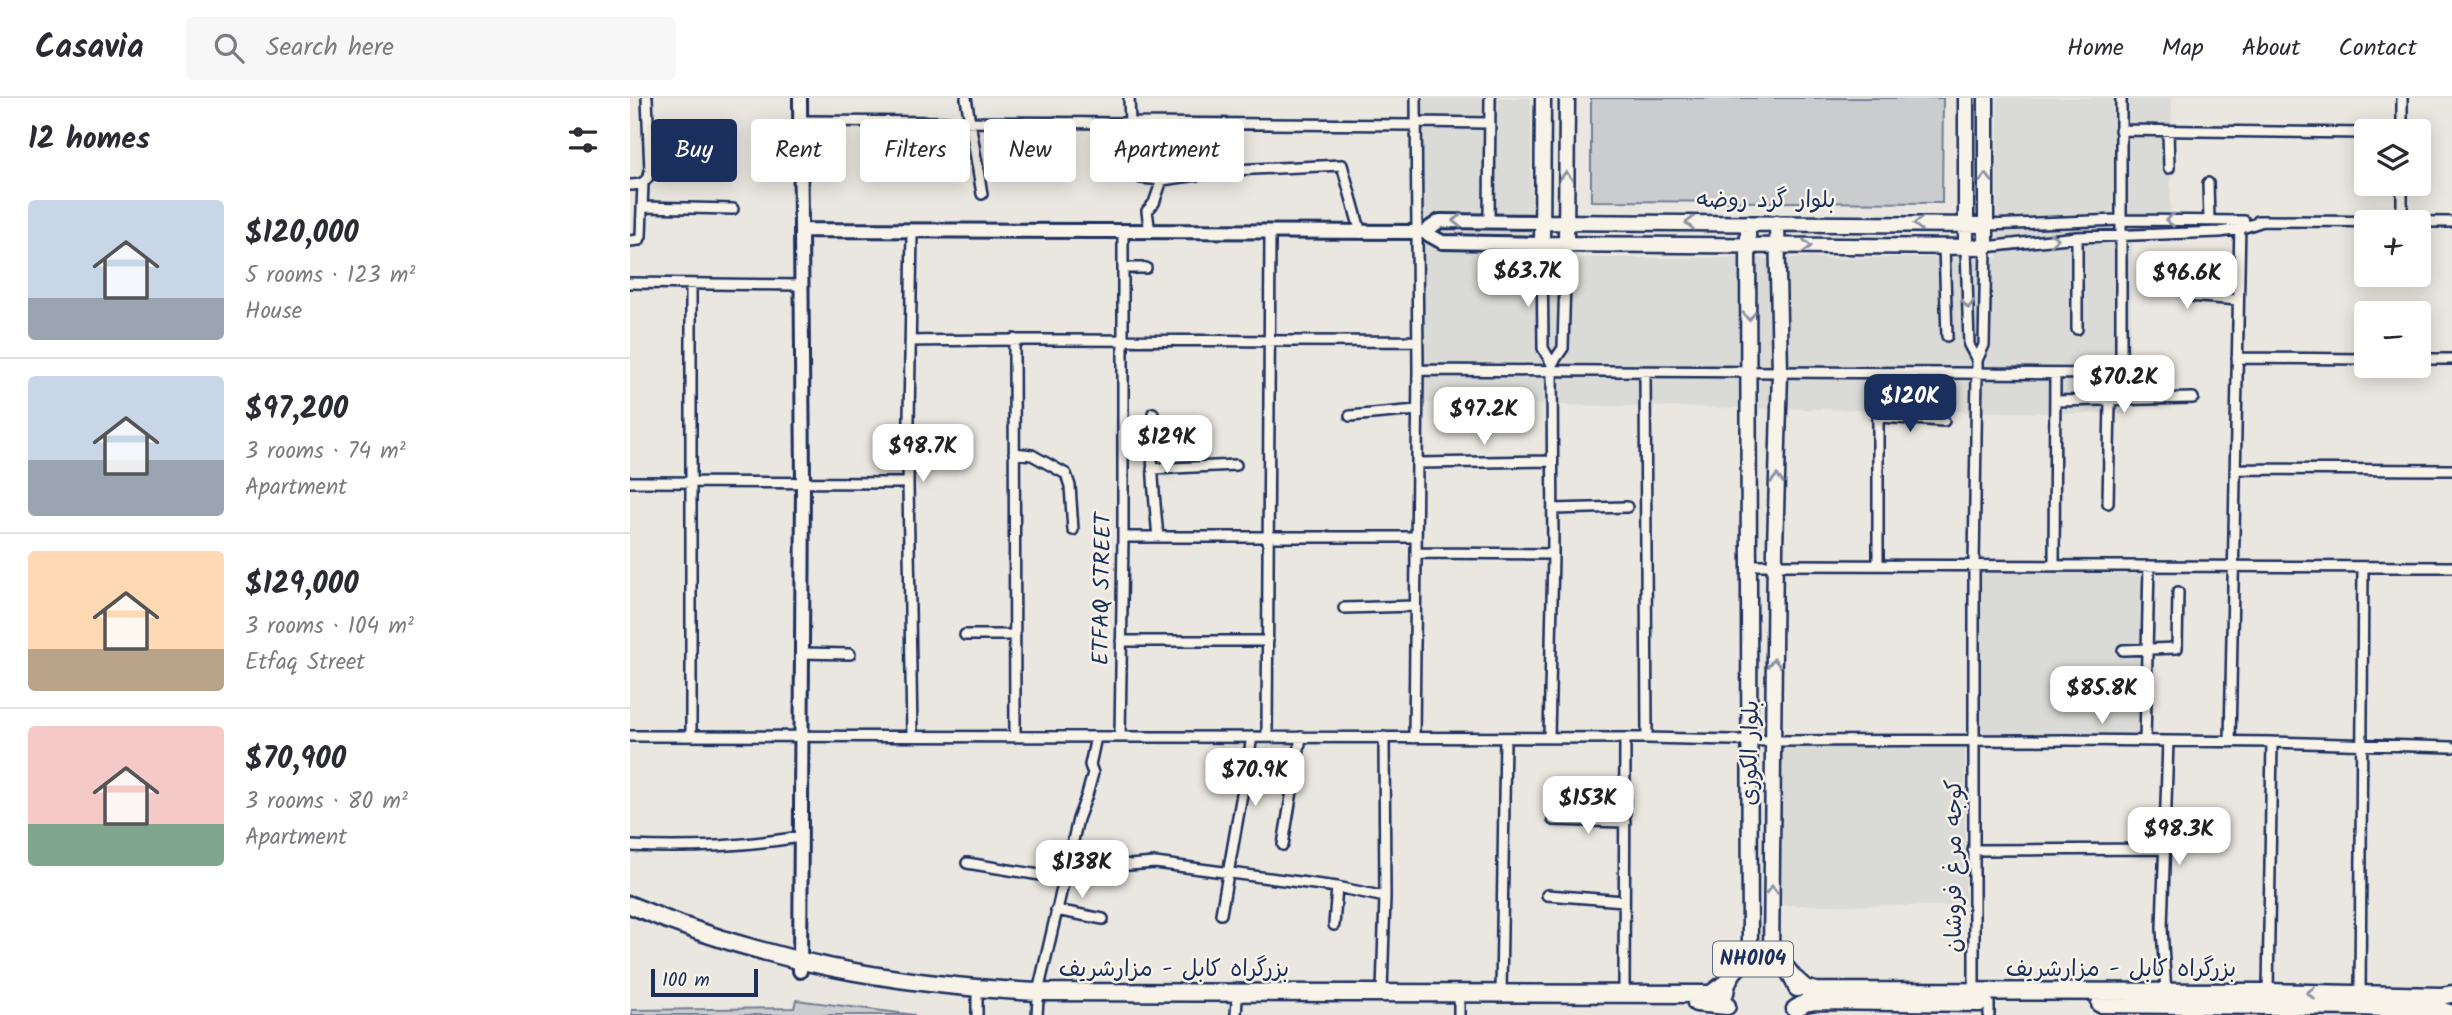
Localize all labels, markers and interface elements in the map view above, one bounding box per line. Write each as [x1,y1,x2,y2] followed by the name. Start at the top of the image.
[186,17,676,80] search box
[35,22,144,75] text: Casavia
[266,27,394,69] text: Search here
[210,29,248,67] icon: search
[2067,29,2124,68] text: Home
[2162,29,2204,68] text: Map
[2242,29,2300,68] text: About
[2338,29,2417,68] text: Contact
[28,116,150,164] text: 12 homes
[651,119,737,182] chip: Buy
[751,119,846,182] chip: Rent
[860,119,970,182] chip: Filters
[984,119,1076,182] chip: New
[1090,119,1244,182] chip: Apartment
[2354,119,2431,378] map controls
[2354,119,2431,196] button: layers
[564,121,602,159] icon: filters
[1558,170,1574,181] one-way arrow
[1978,173,1994,183] one-way arrow
[1697,183,1835,219] street label: بلوار گرد روضه
[245,210,359,258] text: $120,000
[2354,210,2431,287] button: +
[2165,212,2175,228] one-way arrow
[1451,213,1461,229] one-way arrow
[1684,215,1695,231] one-way arrow
[1912,216,1922,232] one-way arrow
[84,228,168,312] icon: home
[2048,232,2060,247] one-way arrow
[1802,238,1812,254] one-way arrow
[1471,250,1585,309] pin: $63.7K
[2130,252,2244,311] pin: $96.6K
[1494,254,1562,290] text: $63.7K
[2152,256,2222,292] text: $96.6K
[245,258,415,294] text: 5 rooms · 123 m²
[245,294,302,330] text: House
[1960,299,1975,310] one-way arrow
[2354,301,2431,378] button: −
[1741,311,1757,322] one-way arrow
[2067,356,2181,415] pin: $70.2K
[2090,360,2158,396] text: $70.2K
[1861,374,1959,434] pin: $120K
[1880,379,1940,415] text: $120K
[245,386,348,434] text: $97,200
[1427,388,1541,447] pin: $97.2K
[1450,392,1518,428] text: $97.2K
[84,404,168,488] icon: home
[1118,416,1216,475] pin: $129K
[1137,420,1197,456] text: $129K
[866,424,980,484] pin: $98.7K
[889,429,957,465] text: $98.7K
[245,434,406,470] text: 3 rooms · 74 m²
[245,470,347,506] text: Apartment
[1769,474,1785,484] one-way arrow
[1084,511,1122,666] street label: ETFAQ STREET
[245,561,359,609] text: $129,000
[84,579,168,663] icon: home
[245,609,414,645] text: 3 rooms · 104 m²
[245,645,365,681] text: Etfaq Street
[1767,657,1782,668] one-way arrow
[2045,666,2159,726] pin: $85.8K
[2066,671,2138,707] text: $85.8K
[1732,700,1770,806] street label: بلوار الکوزی
[245,736,346,784] text: $70,900
[1198,748,1312,808] pin: $70.9K
[1221,753,1289,789] text: $70.9K
[84,754,168,838] icon: home
[1539,776,1637,836] pin: $153K
[1937,779,1973,953] street label: كوجه مرغ فروشان
[1559,781,1617,817] text: $153K
[245,784,408,820] text: 3 rooms · 80 m²
[2122,808,2236,867] pin: $98.3K
[2144,812,2214,848] text: $98.3K
[245,820,347,856] text: Apartment
[1033,840,1131,900] pin: $138K
[1052,845,1112,881] text: $138K
[1764,885,1779,896] one-way arrow
[1713,942,1793,976] road number: NH0104
[1059,952,1289,988] street label: بزرگراه کابل - مزارشریف
[2006,952,2236,988] street label: بزرگراه کابل - مزارشریف
[651,966,758,998] scale bar
[662,966,710,996] text: 100 m
[2305,985,2315,1001] one-way arrow

